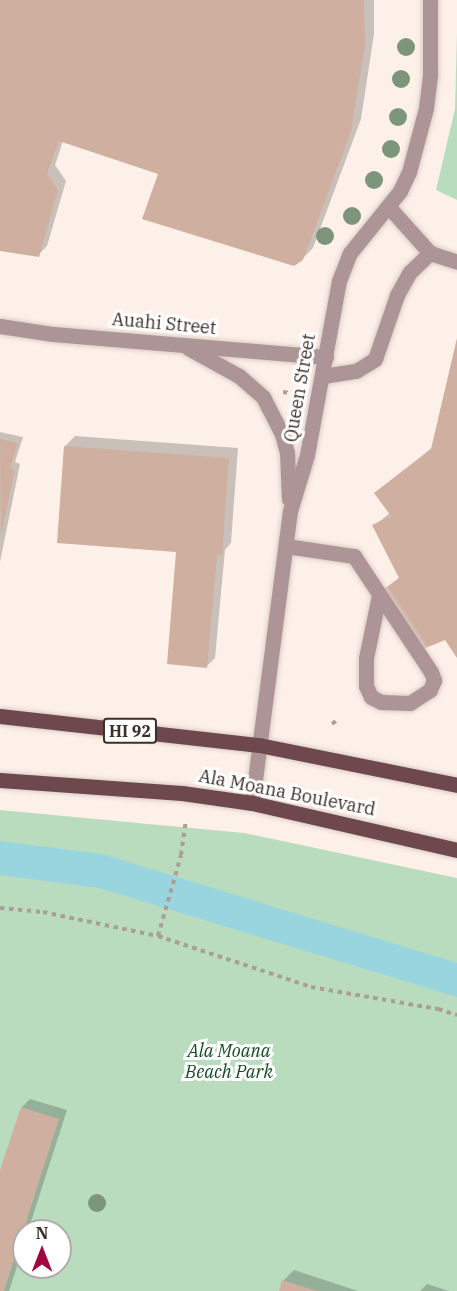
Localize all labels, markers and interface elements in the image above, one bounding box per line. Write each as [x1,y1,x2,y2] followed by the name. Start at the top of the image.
[111,309,217,339] street label: Auahi Street
[280,332,320,444] street label: Queen Street
[102,718,158,744] road number: HI 92
[197,765,377,821] street label: Ala Moana Boulevard
[185,1041,273,1084] park label: Ala Moana Beach Park
[12,1219,72,1279] north arrow
[36,1223,48,1243] text: N

